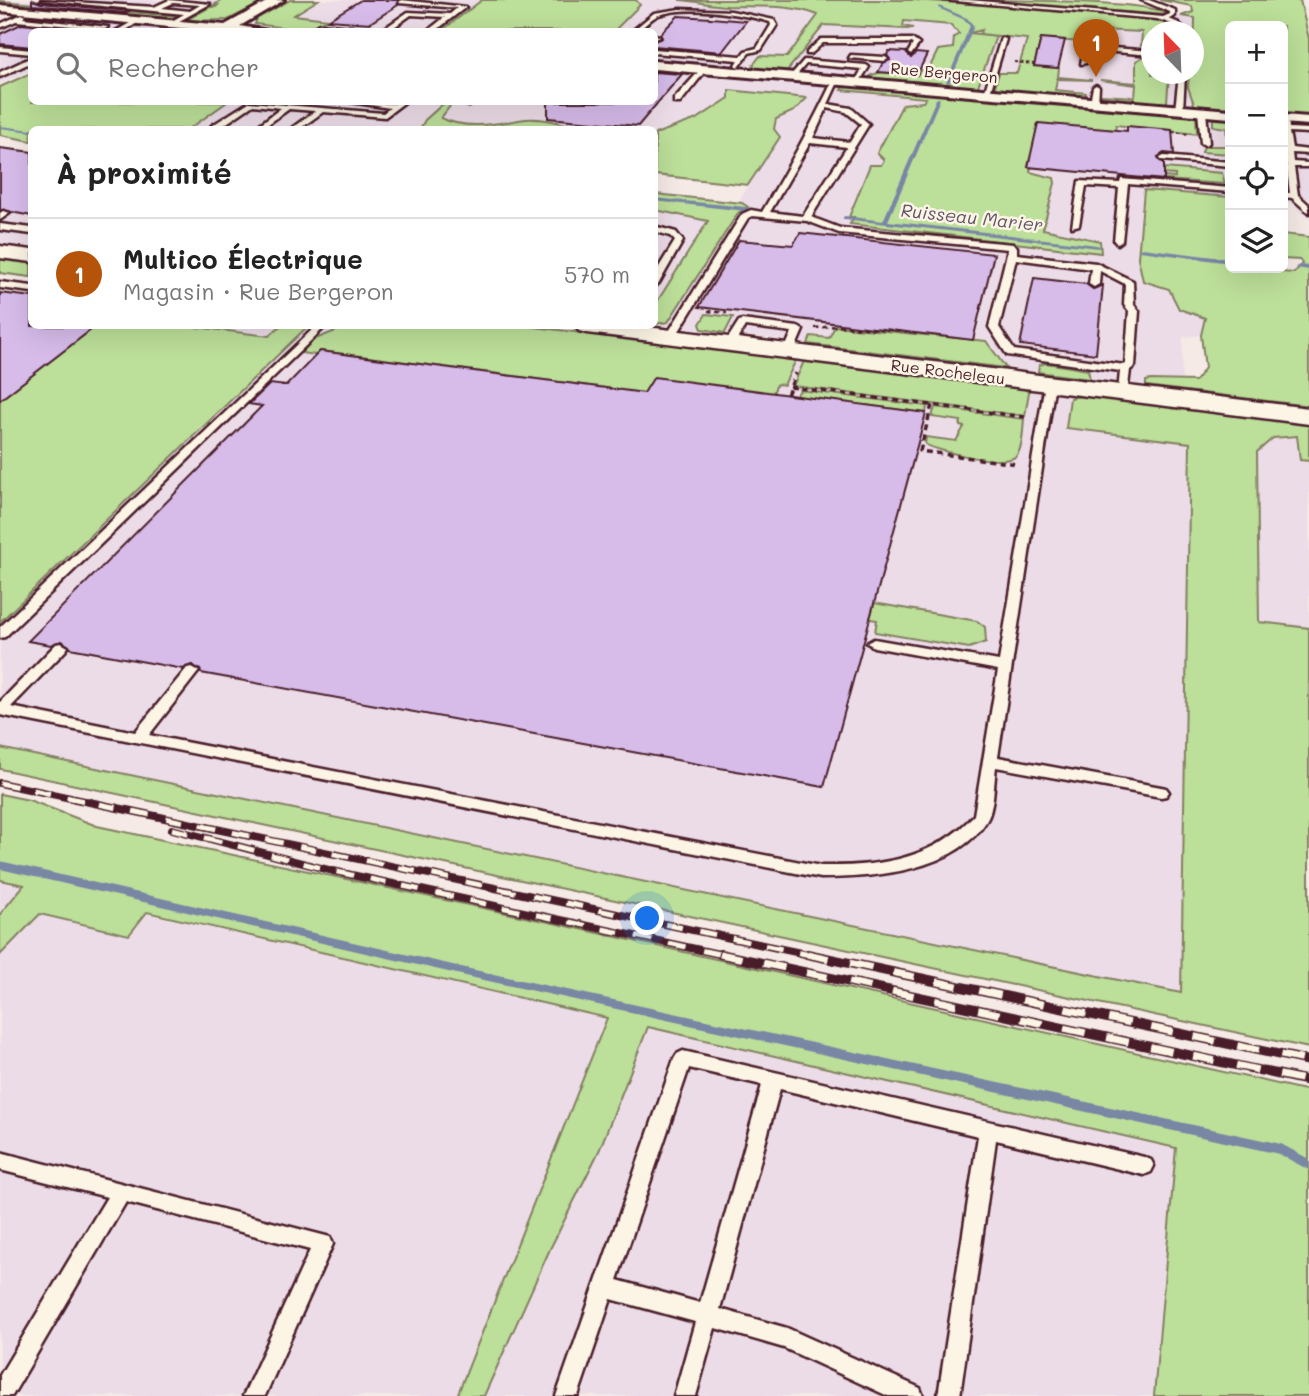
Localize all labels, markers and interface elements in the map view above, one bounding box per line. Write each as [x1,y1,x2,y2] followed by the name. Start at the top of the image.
[1073,19,1119,77] pin: 1
[1141,21,1204,84] north arrow
[1225,21,1288,273] map controls
[1225,21,1288,84] button: +
[28,28,658,105] search box
[52,48,90,86] icon: search
[108,50,259,84] text: Rechercher
[890,57,998,87] street label: Rue Bergeron
[1225,84,1288,147] button: −
[1225,147,1288,210] button: locate
[56,152,232,192] text: À proximité
[900,198,1044,236] water label: Ruisseau Marier
[1225,210,1288,273] button: layers
[123,242,363,276] text: Multico Électrique
[74,259,84,289] text: 1
[564,259,630,289] text: 570 m
[123,276,394,306] text: Magasin · Rue Bergeron
[890,354,1006,388] street label: Rue Rocheleau
[630,901,664,935] your location

